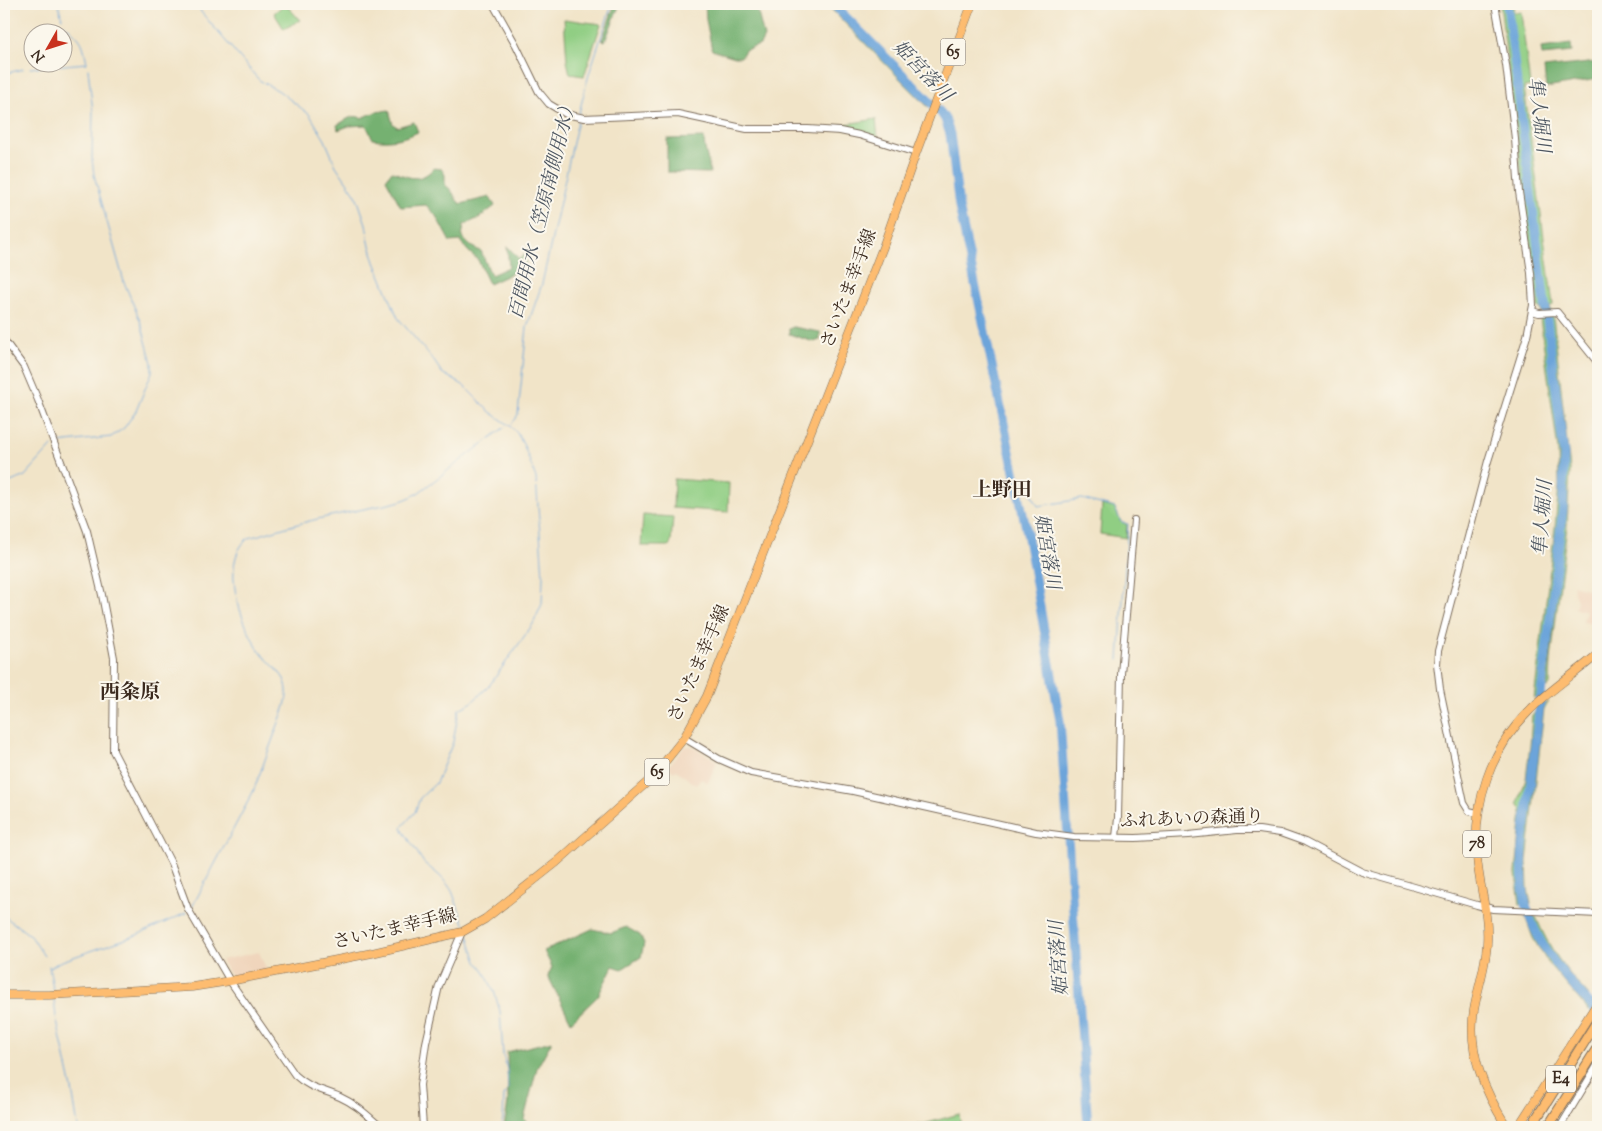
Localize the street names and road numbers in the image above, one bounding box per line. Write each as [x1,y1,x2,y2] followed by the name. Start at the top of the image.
[940,38,966,66] road number: 65
[815,226,885,352] street label: さいたま幸手線
[662,601,738,727] street label: さいたま幸手線
[644,759,670,786] road number: 65
[1120,804,1264,836] street label: ふれあいの森通り
[1463,831,1491,858] road number: 78
[331,903,459,957] street label: さいたま幸手線
[1546,1066,1576,1092] road number: E4

